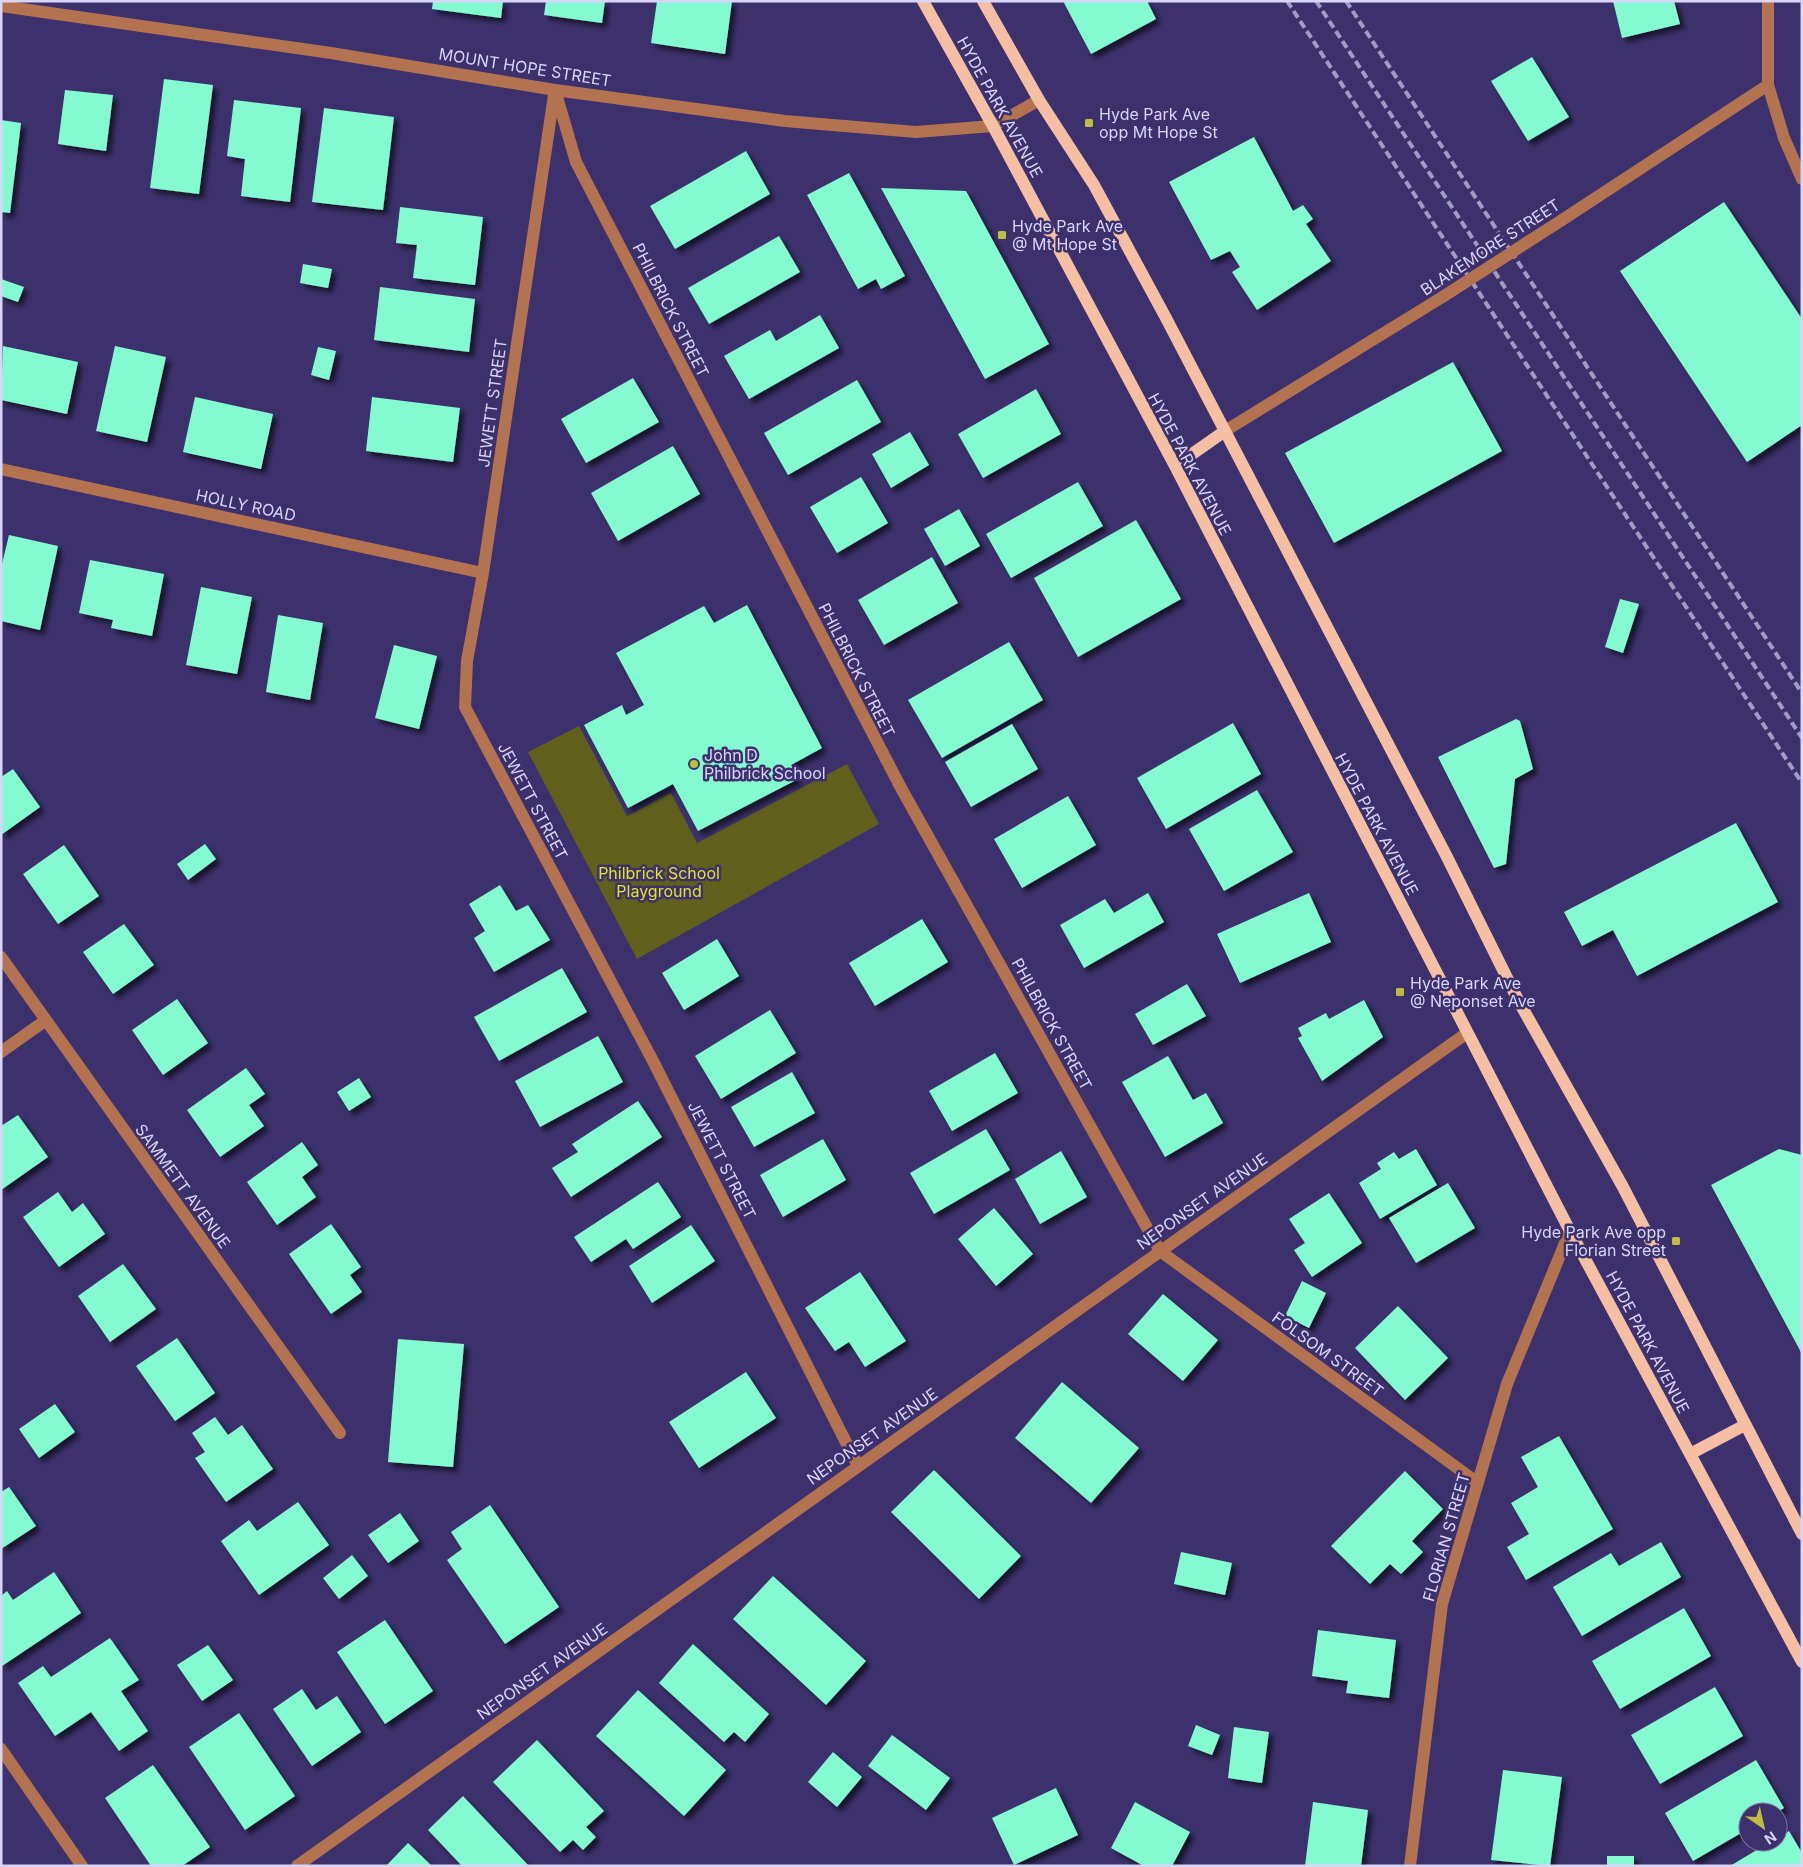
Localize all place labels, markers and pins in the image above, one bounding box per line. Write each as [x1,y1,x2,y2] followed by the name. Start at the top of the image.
[1099,104,1218,142] place label: Hyde Park Ave opp Mt Hope St
[1083,117,1095,129] marker: Hyde Park Ave opp Mt Hope St
[1012,216,1123,254] place label: Hyde Park Ave @ Mt Hope St
[996,229,1008,241] marker: Hyde Park Ave @ Mt Hope St
[704,745,826,783] place label: John D Philbrick School
[688,758,700,770] marker: John D Philbrick School
[1410,973,1536,1011] place label: Hyde Park Ave @ Neponset Ave
[1394,986,1406,998] marker: Hyde Park Ave @ Neponset Ave
[1521,1222,1666,1260] place label: Hyde Park Ave opp Florian Street
[1670,1235,1682,1247] marker: Hyde Park Ave opp Florian Street

